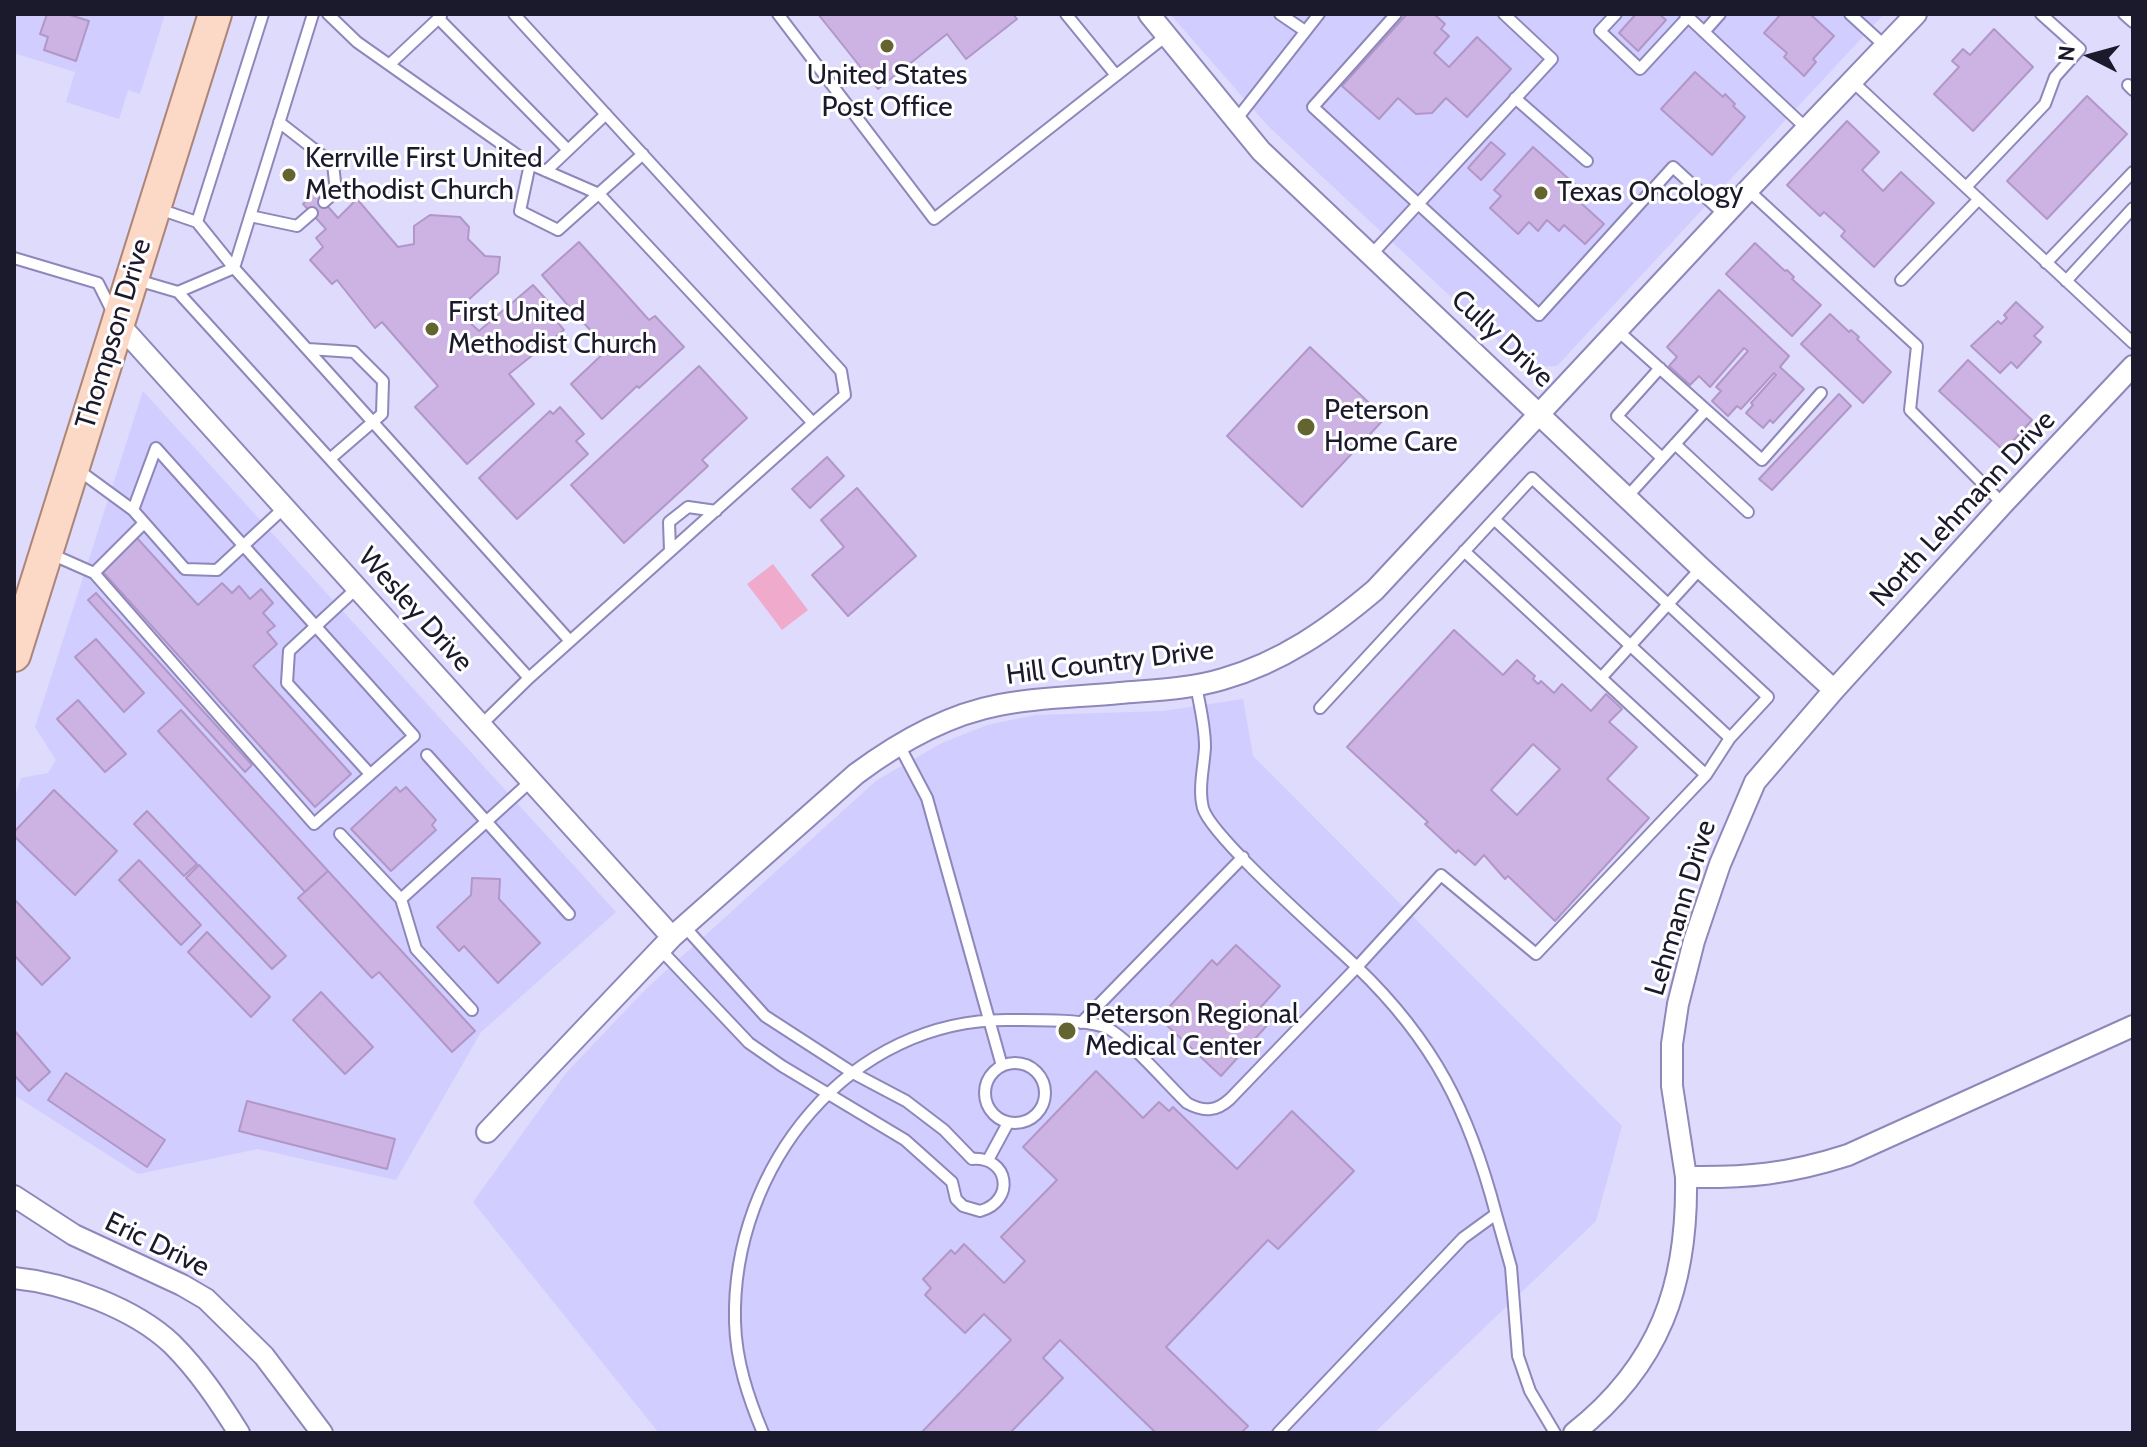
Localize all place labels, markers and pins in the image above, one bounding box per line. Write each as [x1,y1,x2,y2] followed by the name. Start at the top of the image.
[878,37,896,55] marker: United States Post Office
[807,59,967,125] place label: United States Post Office
[305,142,543,208] place label: Kerrville First United Methodist Church
[280,166,298,184] marker: Kerrville First United Methodist Church
[1557,176,1743,210] place label: Texas Oncology
[1532,184,1550,202] marker: Texas Oncology
[448,296,657,362] place label: First United Methodist Church
[423,320,441,338] marker: First United Methodist Church
[1324,394,1457,460] place label: Peterson Home Care
[1295,416,1317,438] marker: Peterson Home Care
[1085,998,1299,1064] place label: Peterson Regional Medical Center
[1056,1020,1078,1042] marker: Peterson Regional Medical Center

